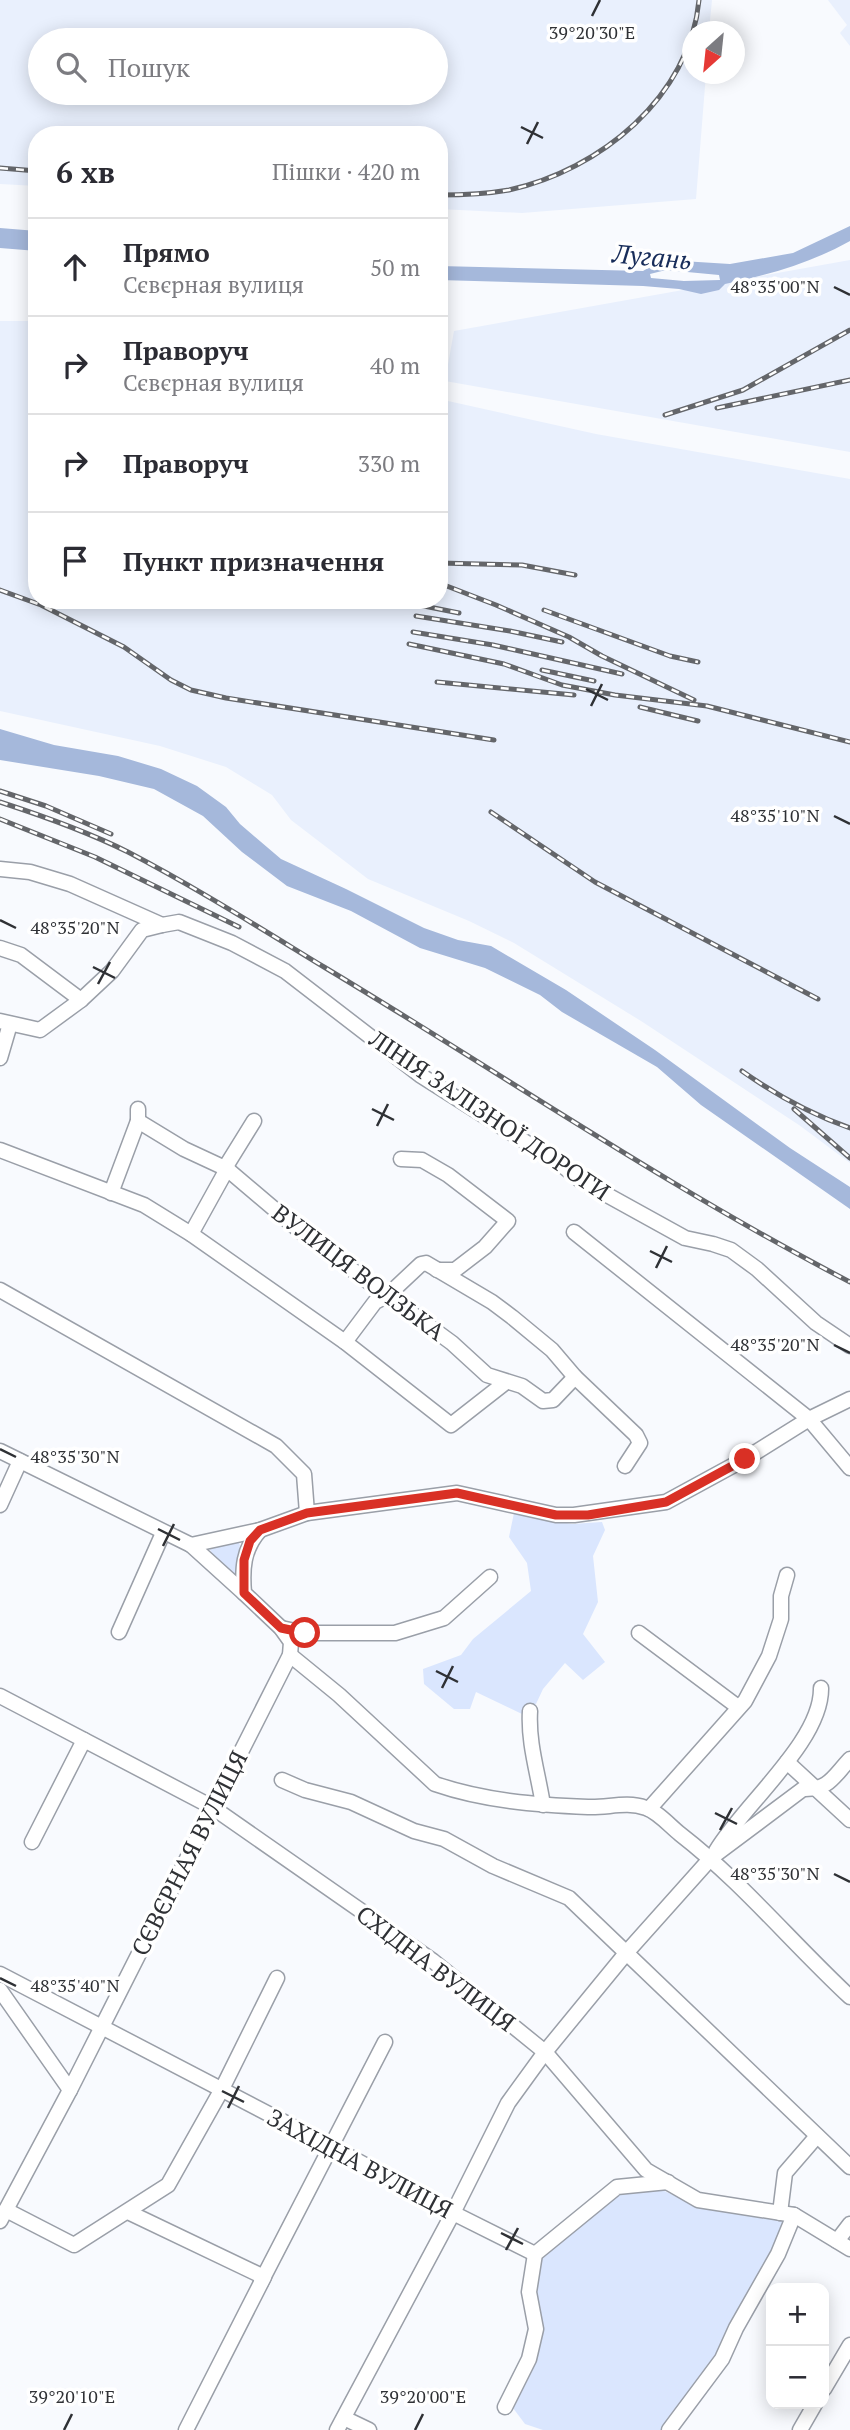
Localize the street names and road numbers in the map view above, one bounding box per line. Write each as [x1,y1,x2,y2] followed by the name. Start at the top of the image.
[363,1022,617,1208] street label: ЛІНІЯ ЗАЛІЗНОЇ ДОРОГИ
[266,1197,452,1348] street label: ВУЛИЦЯ ВОЛЗЬКА
[123,1745,255,1961] street label: СЄВЄРНАЯ ВУЛИЦЯ
[350,1898,522,2038] street label: СХІДНА ВУЛИЦЯ
[262,2101,458,2225] street label: ЗАХІДНА ВУЛИЦЯ

